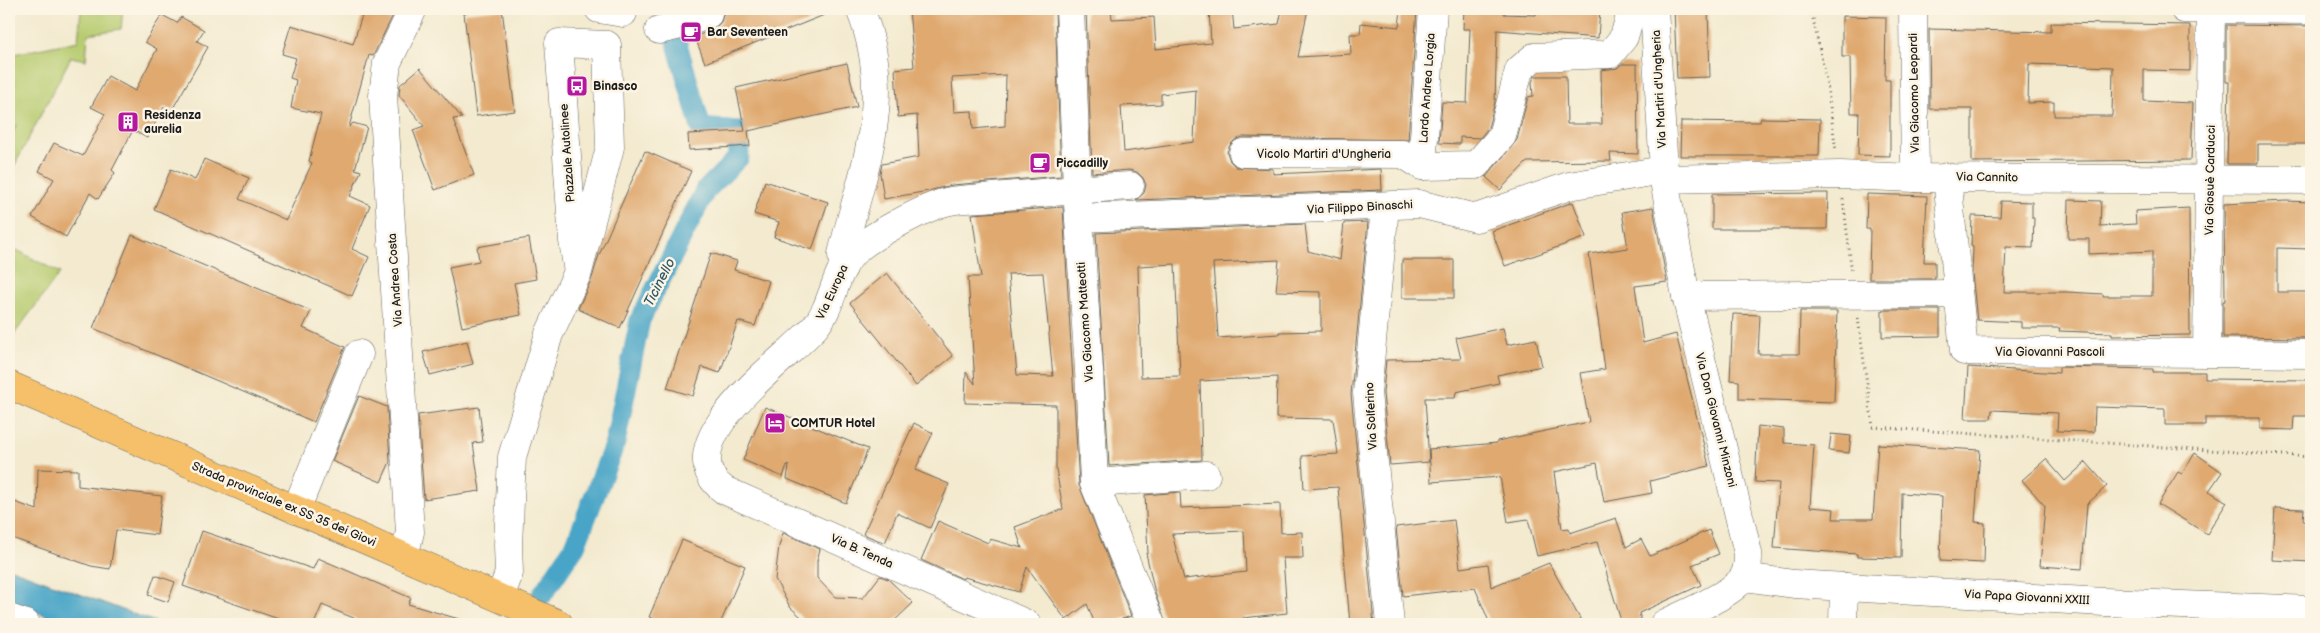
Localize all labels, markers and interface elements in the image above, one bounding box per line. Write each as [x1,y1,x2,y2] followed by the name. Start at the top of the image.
[679,20,703,44] cafe icon: Bar Seventeen
[707,25,788,40] place label: Bar Seventeen
[1649,29,1670,149] street label: Via Martiri d'Ungheria
[1416,32,1439,144] street label: Lardo Andrea Lorgia
[1906,33,1923,153] street label: Via Giacomo Leopardi
[565,74,589,98] bus stop icon: Binasco
[593,79,637,94] place label: Binasco
[557,103,578,203] street label: Piazzale Autolinee
[144,108,201,137] place label: Residenza aurelia
[116,110,140,134] building icon: Residenza aurelia
[2202,124,2219,235] street label: Via Giosuè Carducci
[1257,147,1391,162] street label: Vicolo Martiri d'Ungheria
[1028,151,1052,175] cafe icon: Piccadilly
[1056,156,1108,171] place label: Piccadilly
[1956,169,2018,186] street label: Via Cannito
[1307,197,1414,218] street label: Via Filippo Binaschi
[385,232,406,327] street label: Via Andrea Costa
[640,255,679,309] water label: Ticinello
[1074,261,1097,382] street label: Via Giacomo Matteotti
[813,262,852,322] street label: Via Europa
[1995,345,2105,360] street label: Via Giovanni Pascoli
[1692,351,1740,489] street label: Via Don Giovanni Minzoni
[1362,382,1381,450] street label: Via Solferino
[763,411,787,435] hotel icon: COMTUR Hotel
[791,416,875,431] place label: COMTUR Hotel
[189,459,378,550] street label: Strada provinciale ex SS 35 dei Giovi
[828,531,896,572] street label: Via B. Tenda
[1964,587,2090,608] street label: Via Papa Giovanni XXIII

